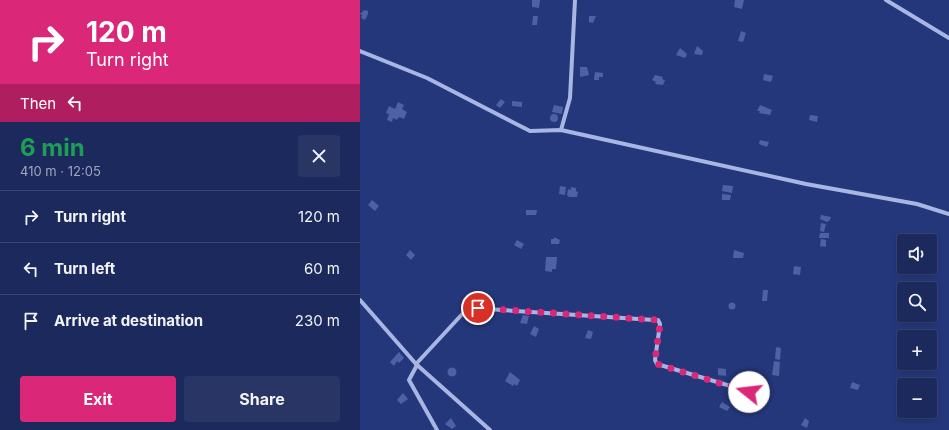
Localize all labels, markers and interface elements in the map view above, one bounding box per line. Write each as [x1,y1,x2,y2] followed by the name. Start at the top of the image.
[86,15,167,49] text: 120 m
[20,16,72,68] icon: right
[86,49,169,70] text: Turn right
[64,92,86,114] icon: left
[20,94,56,113] text: Then
[20,133,85,162] text: 6 min
[298,135,340,177] button: close
[20,163,101,179] text: 410 m · 12:05
[20,206,42,228] icon: right
[54,207,126,226] text: Turn right
[298,207,340,226] text: 120 m
[897,234,937,418] map controls
[897,234,937,274] button: sound
[20,258,42,280] icon: left
[54,259,115,278] text: Turn left
[304,259,340,278] text: 60 m
[897,282,937,322] button: search
[461,291,495,325] pin
[467,297,489,319] icon: arrive
[20,310,42,332] icon: arrive
[54,311,203,330] text: Arrive at destination
[295,311,340,330] text: 230 m
[897,330,937,370] button: +
[728,371,770,413] position arrow
[20,376,176,422] button: Exit
[184,376,340,422] button: Share
[897,378,937,418] button: −

